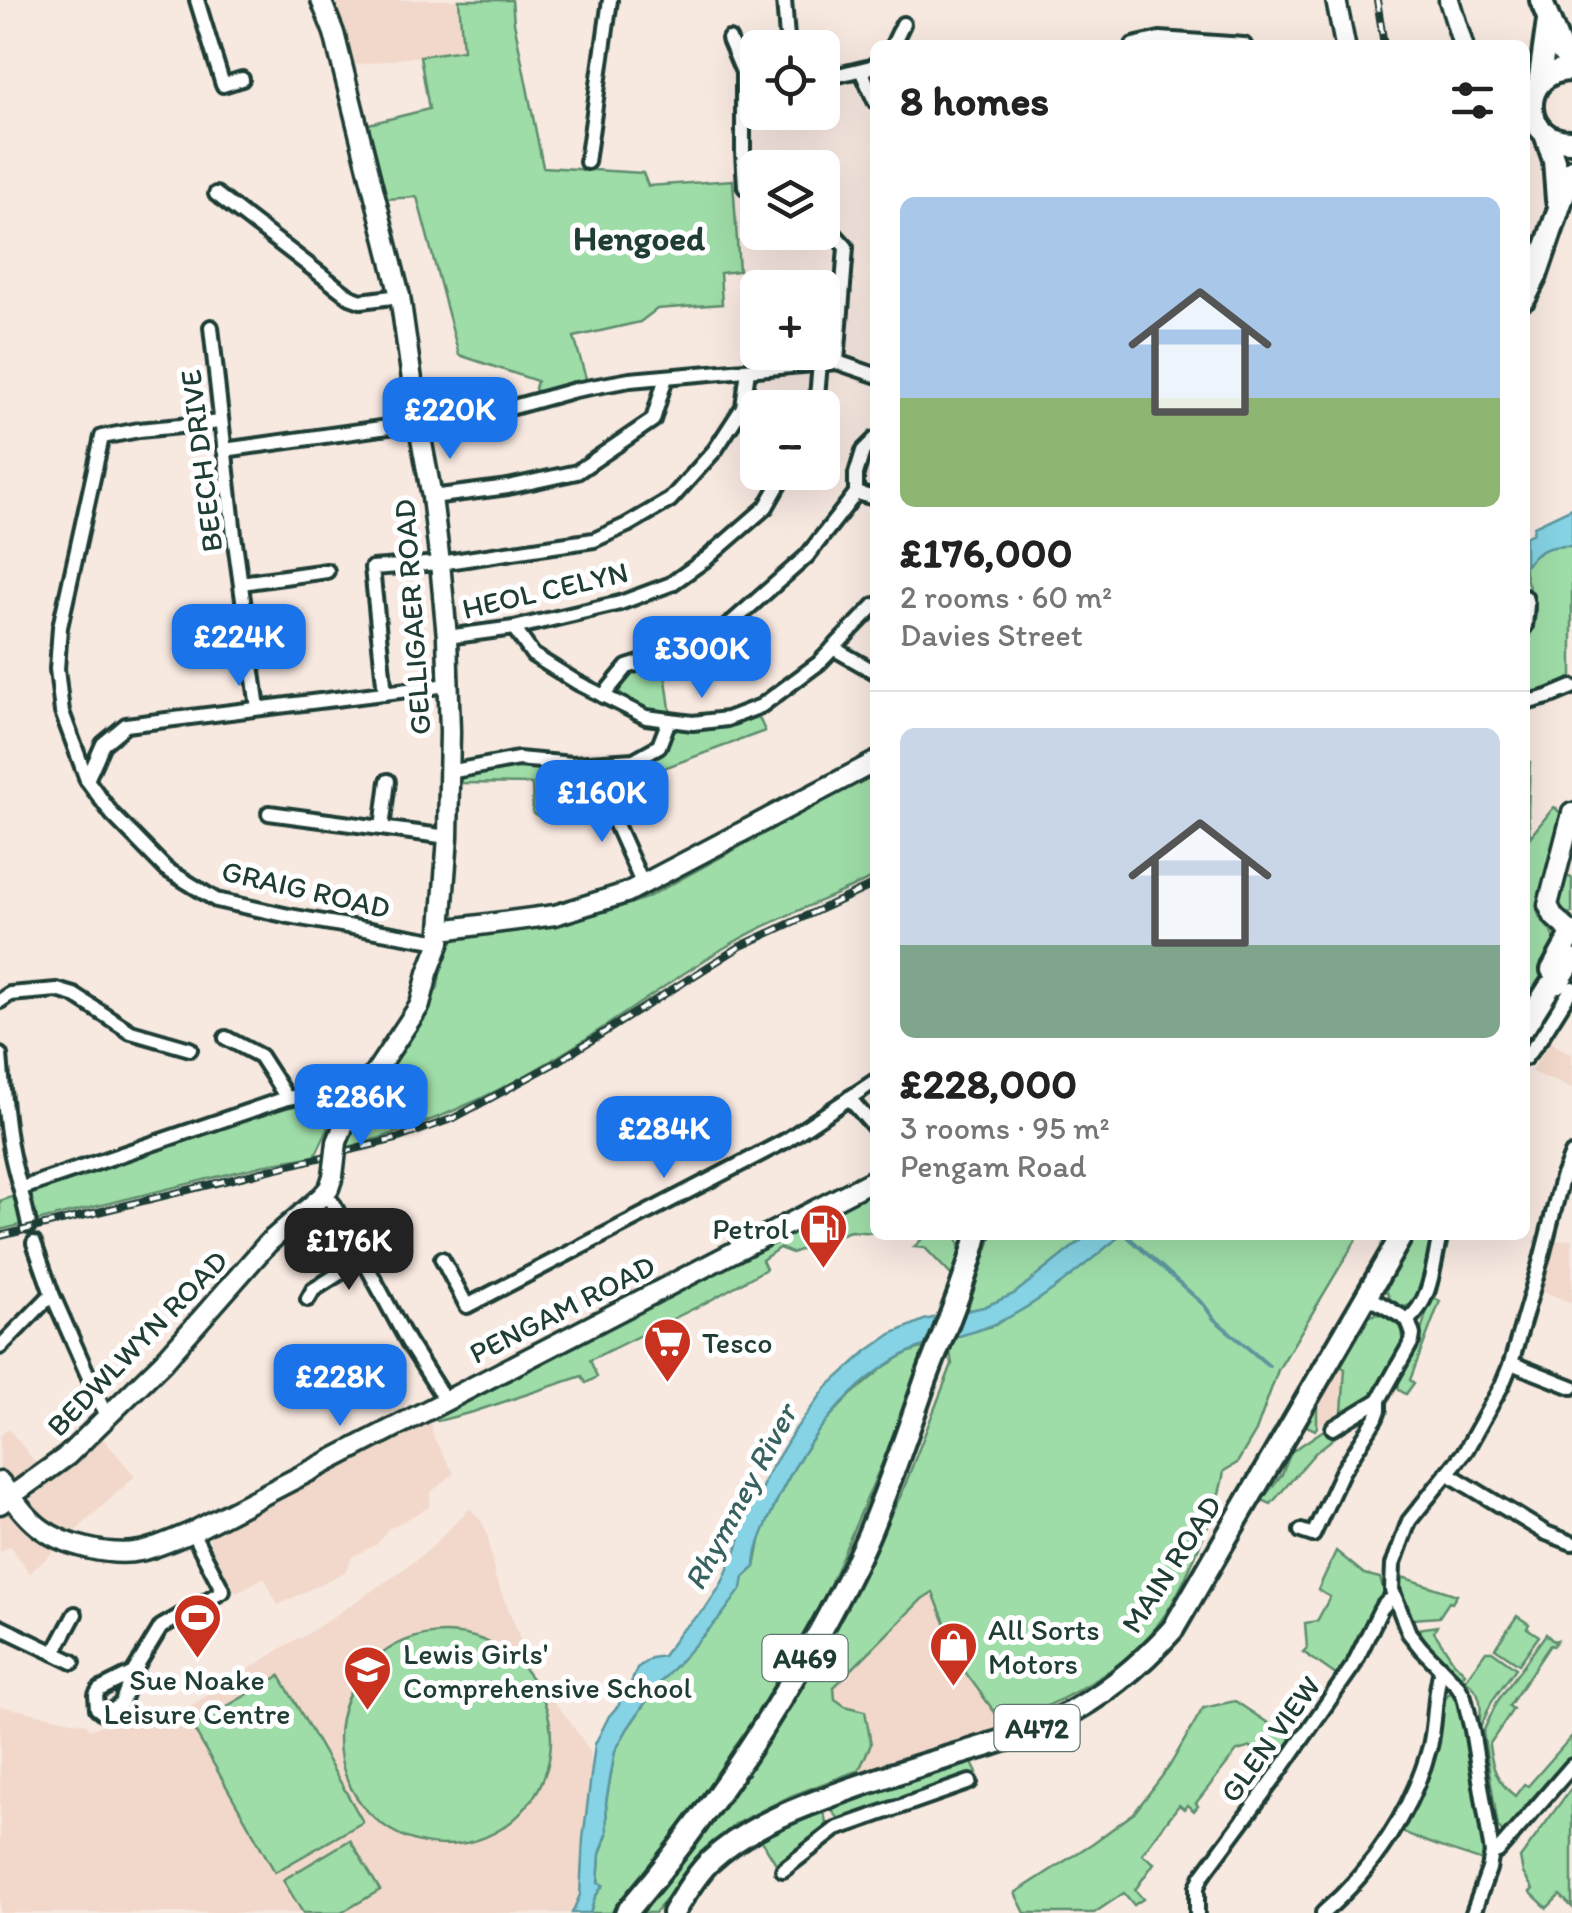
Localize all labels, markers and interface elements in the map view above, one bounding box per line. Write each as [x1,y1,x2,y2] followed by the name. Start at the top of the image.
[740,30,840,490] map controls
[740,30,840,130] button: locate
[1445,73,1500,128] icon: filters
[900,75,1049,126] text: 8 homes
[740,150,840,250] button: layers
[573,217,706,259] district label: Hengoed
[1110,262,1290,442] icon: home
[740,270,840,370] button: +
[171,368,231,554] street label: BEECH DRIVE
[380,377,520,462] pin: £220K
[405,390,495,428] text: £220K
[740,390,840,490] button: −
[385,498,439,736] street label: GELLIGAER ROAD
[900,527,1073,578] text: £176,000
[458,553,632,627] street label: HEOL CELYN
[900,578,1112,616] text: 2 rooms · 60 m²
[169,604,309,689] pin: £224K
[632,616,772,701] pin: £300K
[900,616,1083,654] text: Davies Street
[194,617,284,655] text: £224K
[655,629,749,667] text: £300K
[532,760,672,845] pin: £160K
[557,773,647,811] text: £160K
[1110,793,1290,973] icon: home
[218,852,394,926] street label: GRAIG ROAD
[900,1058,1077,1109] text: £228,000
[291,1064,431,1149] pin: £286K
[317,1077,405,1115] text: £286K
[594,1096,734,1181] pin: £284K
[618,1109,710,1147] text: £284K
[900,1109,1110,1147] text: 3 rooms · 95 m²
[900,1147,1087,1185] text: Pengam Road
[798,1202,850,1270] fuel station icon: Petrol
[279,1208,419,1293] pin: £176K
[712,1210,789,1247] place label: Petrol
[306,1221,392,1259] text: £176K
[39,1242,235,1444] street label: BEDWLWYN ROAD
[463,1246,661,1372] street label: PENGAM ROAD
[641,1316,693,1384] supermarket icon: Tesco
[702,1324,772,1361] place label: Tesco
[270,1344,410,1429] pin: £228K
[296,1357,384,1395] text: £228K
[675,1395,806,1596] water label: Rhymney River
[1113,1488,1229,1640] street label: MAIN ROAD
[171,1592,223,1660] sports icon: Sue Noake Leisure Centre
[988,1611,1100,1682] place label: All Sorts Motors
[927,1620,979,1688] shop icon: All Sorts Motors
[403,1635,693,1706] place label: Lewis Girls' Comprehensive School
[762,1635,848,1681] road number: A469
[342,1644,394,1712] school or university icon: Lewis Girls' Comprehensive School
[103,1661,291,1732] place label: Sue Noake Leisure Centre
[1212,1669,1328,1809] street label: GLEN VIEW
[994,1705,1080,1751] road number: A472

